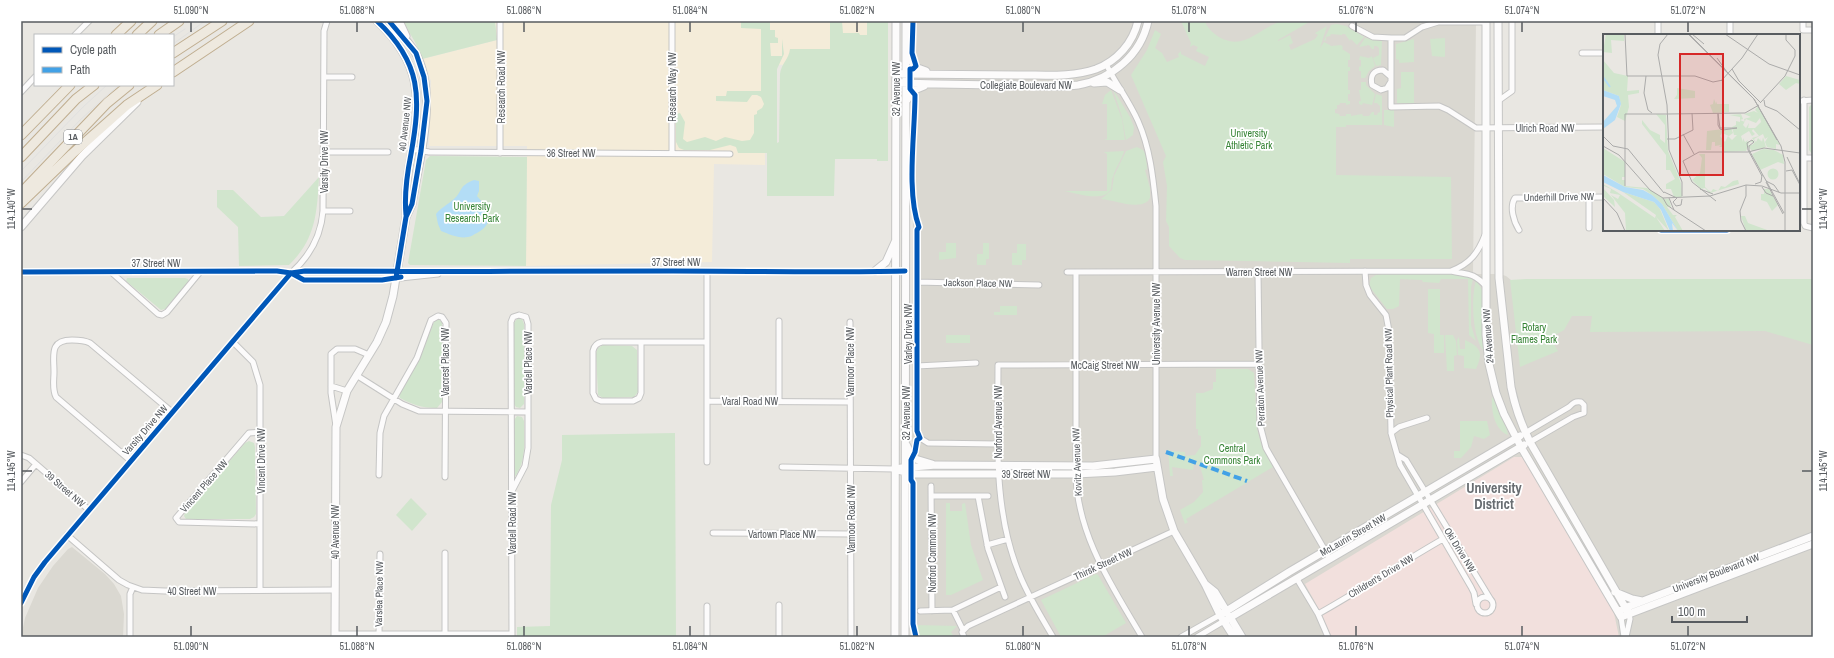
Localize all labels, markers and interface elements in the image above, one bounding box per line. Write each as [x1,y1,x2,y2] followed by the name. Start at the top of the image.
[174,4,209,17] text: 51.090°N
[340,4,375,17] text: 51.088°N
[507,4,542,17] text: 51.086°N
[673,4,708,17] text: 51.084°N
[840,4,875,17] text: 51.082°N
[1006,4,1041,17] text: 51.080°N
[1172,4,1207,17] text: 51.078°N
[1339,4,1374,17] text: 51.076°N
[1505,4,1540,17] text: 51.074°N
[1671,4,1706,17] text: 51.072°N
[34,34,174,86] legend
[1603,34,1800,231] inset map
[70,42,117,58] text: Cycle path
[495,50,508,123] street label: Research Road NW
[666,52,679,122] street label: Research Way NW
[890,61,903,116] street label: 32 Avenue NW
[70,62,90,78] text: Path
[980,79,1072,92] street label: Collegiate Boulevard NW
[396,96,414,152] street label: 40 Avenue NW
[1515,122,1575,135] street label: Ulrich Road NW
[1225,127,1273,152] park label: University Athletic Park
[64,130,82,144] road number: 1A
[318,130,331,193] street label: Varsity Drive NW
[546,147,596,160] street label: 36 Street NW
[5,188,18,229] text: 114.140°W
[1817,188,1830,229] text: 114.140°W
[1524,190,1595,204] street label: Underhill Drive NW
[445,200,500,225] park label: University Research Park
[651,256,701,269] street label: 37 Street NW
[131,257,181,270] street label: 37 Street NW
[1226,266,1293,279] street label: Warren Street NW
[943,276,1013,290] street label: Jackson Place NW
[1150,283,1163,365] street label: University Avenue NW
[902,304,915,364] street label: Varley Drive NW
[1480,308,1496,364] street label: 24 Avenue NW
[1511,321,1558,346] park label: Rotary Flames Park
[439,327,452,396] street label: Varcrest Place NW
[844,327,857,397] street label: Varmoor Place NW
[1382,328,1396,418] street label: Physical Plant Road NW
[522,331,535,395] street label: Vardell Place NW
[1252,349,1268,427] street label: Perraton Avenue NW
[1071,359,1139,372] street label: McCaig Street NW
[900,385,913,440] street label: 32 Avenue NW
[992,385,1005,458] street label: Norford Avenue NW
[722,395,778,408] street label: Varal Road NW
[120,402,171,458] street label: Varsity Drive NW
[1069,427,1085,496] street label: Kovitz Avenue NW
[255,428,268,494] street label: Vincent Drive NW
[1204,442,1261,467] park label: Central Commons Park
[5,450,18,491] text: 114.145°W
[1817,450,1830,491] text: 114.145°W
[177,456,231,515] street label: Vincent Place NW
[42,468,88,510] street label: 39 Street NW
[1001,468,1051,481] street label: 39 Street NW
[1466,479,1522,513] district label: University District
[845,484,858,553] street label: Varmoor Road NW
[506,491,519,554] street label: Vardell Road NW
[329,504,342,559] street label: 40 Avenue NW
[1318,511,1389,559] street label: McLaurin Street NW
[926,513,939,592] street label: Norford Common NW
[1441,525,1479,575] street label: Oki Drive NW
[748,528,816,541] street label: Vartown Place NW
[1072,545,1134,583] street label: Thirsk Street NW
[1671,550,1762,596] street label: University Boulevard NW
[1346,551,1416,601] street label: Children's Drive NW
[372,561,386,627] street label: Varslea Place NW
[167,585,217,598] street label: 40 Street NW
[1672,598,1747,624] scale bar
[1678,604,1705,620] text: 100 m
[174,640,209,653] text: 51.090°N
[340,640,375,653] text: 51.088°N
[507,640,542,653] text: 51.086°N
[673,640,708,653] text: 51.084°N
[840,640,875,653] text: 51.082°N
[1006,640,1041,653] text: 51.080°N
[1172,640,1207,653] text: 51.078°N
[1339,640,1374,653] text: 51.076°N
[1505,640,1540,653] text: 51.074°N
[1671,640,1706,653] text: 51.072°N

